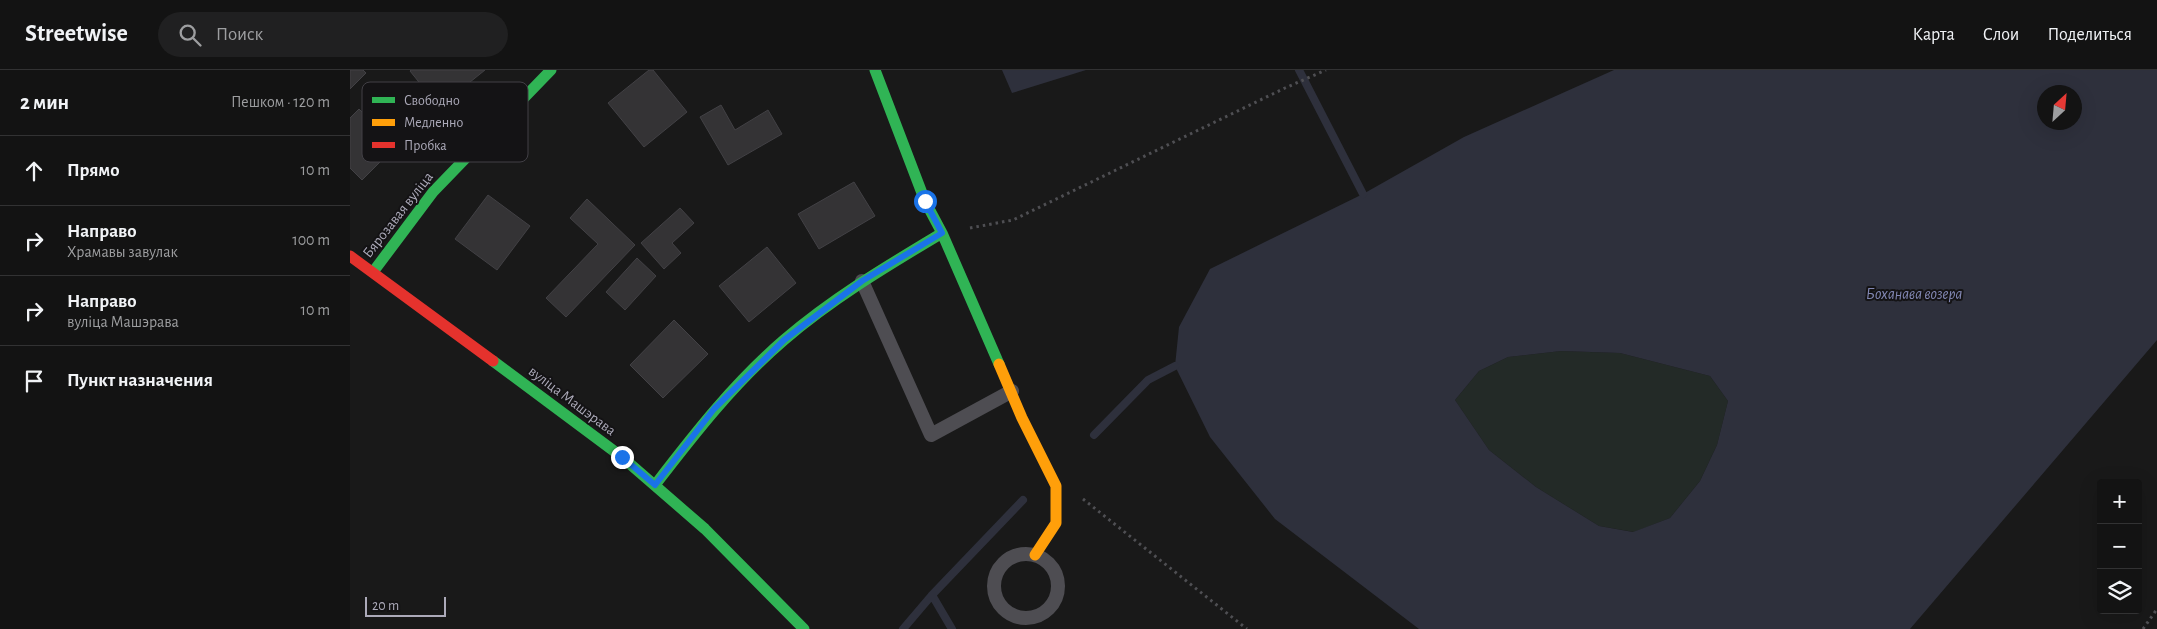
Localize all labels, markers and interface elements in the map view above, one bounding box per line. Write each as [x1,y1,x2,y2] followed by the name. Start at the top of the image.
[158,12,508,57] search box
[176,21,204,49] icon: search
[25,22,128,46] text: Streetwise
[216,25,263,44] text: Поиск
[1913,26,1955,44] text: Карта
[1983,26,2019,44] text: Слои
[2047,26,2132,44] text: Поделиться
[362,82,528,162] legend
[2037,85,2082,130] north arrow
[20,92,69,113] text: 2 мин
[231,94,330,110] text: Пешком · 120 m
[404,94,460,108] text: Свободно
[404,116,463,130] text: Медленно
[404,139,447,153] text: Пробка
[20,157,48,185] icon: ahead
[67,161,120,180] text: Прямо
[301,162,330,178] text: 10 m
[360,169,436,261] street label: Бярозавая вуліца
[914,190,937,213] route start
[67,222,137,241] text: Направо
[20,227,48,255] icon: right
[292,232,330,248] text: 100 m
[67,244,178,260] text: Храмавы завулак
[1866,286,1962,303] water label: Боханава возера
[67,292,137,311] text: Направо
[20,297,48,325] icon: right
[301,302,330,318] text: 10 m
[67,314,179,330] text: вуліца Машэрава
[526,363,619,439] street label: вуліца Машэрава
[20,367,48,395] icon: arrive
[67,371,213,390] text: Пункт назначения
[611,446,634,469] route end
[2097,479,2142,614] map controls
[2097,479,2142,524] button: +
[2097,524,2142,569] button: −
[2097,569,2142,614] button: layers
[365,594,446,617] scale bar
[372,599,399,613] text: 20 m

